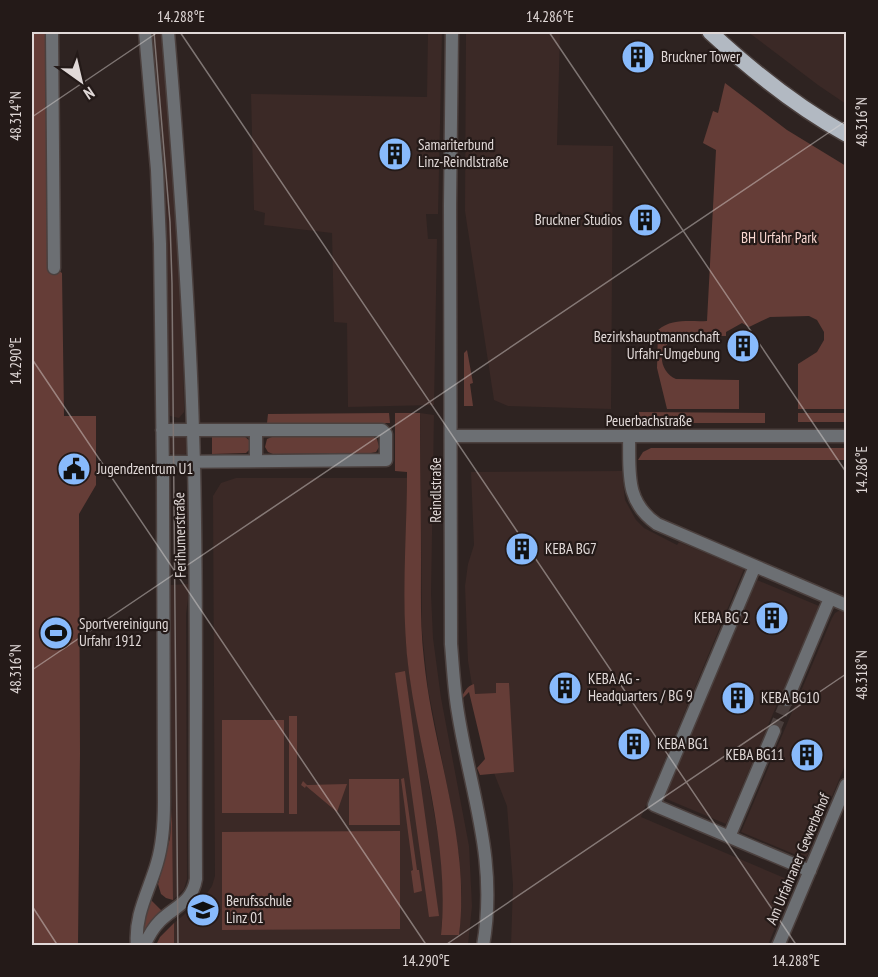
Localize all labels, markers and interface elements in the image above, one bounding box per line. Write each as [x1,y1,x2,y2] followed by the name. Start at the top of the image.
[157,7,205,26] text: 14.288°E
[526,7,574,26] text: 14.286°E
[620,39,656,75] building icon: Bruckner Tower
[661,47,741,66] place label: Bruckner Tower
[51,51,111,111] north arrow
[80,83,99,104] text: N
[6,91,25,141] text: 48.314°N
[852,97,871,147] text: 48.316°N
[418,135,509,171] place label: Samariterbund Linz-Reindlstraße
[377,136,413,172] building icon: Samariterbund Linz-Reindlstraße
[627,202,663,238] building icon: Bruckner Studios
[535,210,622,229] place label: Bruckner Studios
[741,228,817,247] park label: BH Urfahr Park
[594,327,720,363] place label: Bezirkshauptmannschaft Urfahr-Umgebung
[725,328,761,364] building icon: Bezirkshauptmannschaft Urfahr-Umgebung
[6,337,25,385] text: 14.290°E
[606,411,692,430] street label: Peuerbachstraße
[852,446,871,494] text: 14.286°E
[56,451,92,487] public building icon: Jugendzentrum U1
[426,457,445,523] street label: Reindlstraße
[96,459,193,478] place label: Jugendzentrum U1
[169,492,190,578] street label: Ferihumerstraße
[504,531,540,567] building icon: KEBA BG7
[545,539,597,558] place label: KEBA BG7
[754,600,790,636] building icon: KEBA BG 2
[694,608,749,627] place label: KEBA BG 2
[79,614,168,650] place label: Sportvereinigung Urfahr 1912
[38,615,74,651] sports icon: Sportvereinigung Urfahr 1912
[6,644,25,694] text: 48.316°N
[852,650,871,700] text: 48.318°N
[588,669,693,705] place label: KEBA AG - Headquarters / BG 9
[547,670,583,706] building icon: KEBA AG - Headquarters / BG 9
[720,680,756,716] building icon: KEBA BG10
[761,688,820,707] place label: KEBA BG10
[616,726,652,762] building icon: KEBA BG1
[657,734,709,753] place label: KEBA BG1
[789,737,825,773] building icon: KEBA BG11
[725,745,784,764] place label: KEBA BG11
[761,789,834,927] street label: Am Urfahraner Gewerbehof
[226,891,292,927] place label: Berufsschule Linz 01
[185,892,221,928] school or university icon: Berufsschule Linz 01
[402,951,450,970] text: 14.290°E
[772,951,820,970] text: 14.288°E

